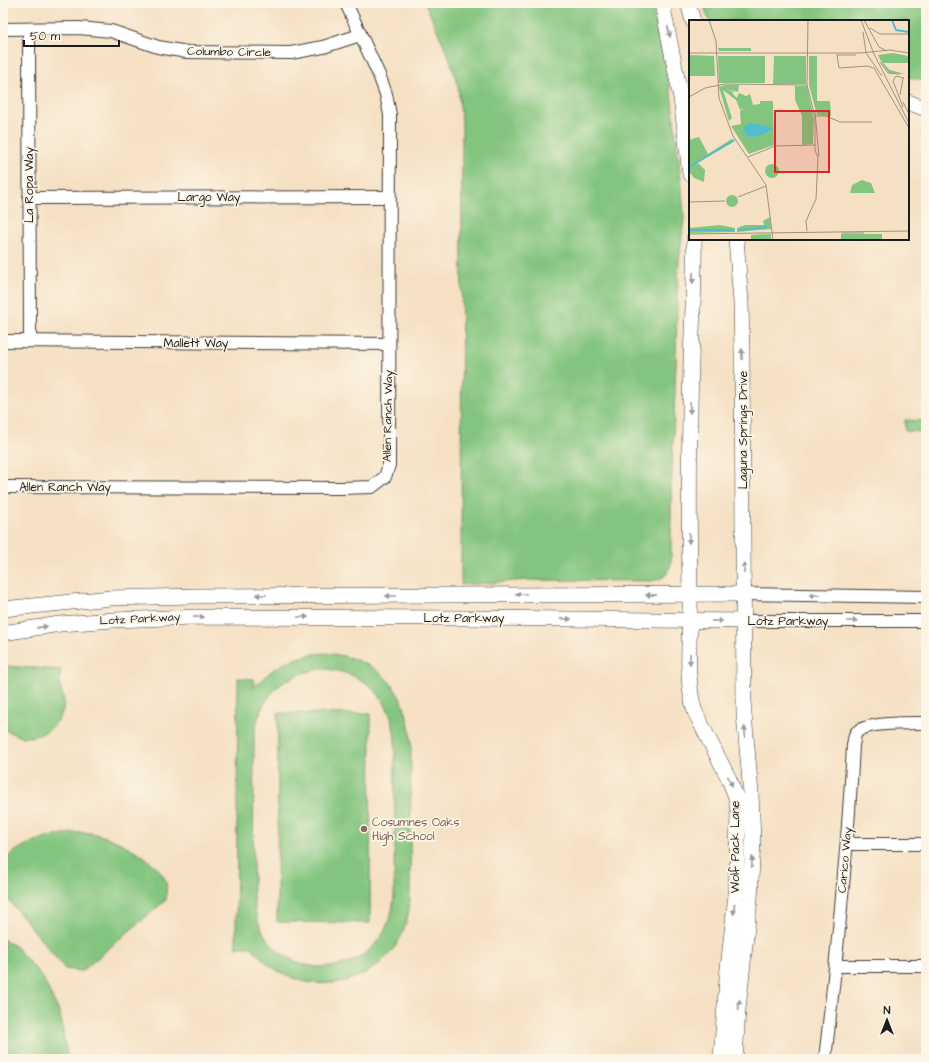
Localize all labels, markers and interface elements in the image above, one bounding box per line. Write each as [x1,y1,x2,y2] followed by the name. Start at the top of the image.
[689,20,909,240] inset map
[24,22,119,48] scale bar
[666,26,672,38] one-way arrow
[30,28,61,45] text: 50 m
[187,43,272,61] street label: Columbo Circle
[21,147,39,223] street label: La Ropa Way
[178,189,241,207] street label: Largo Way
[690,272,697,284] one-way arrow
[164,335,229,353] street label: Mallett Way
[739,347,745,360] one-way arrow
[379,370,398,462] street label: Allen Ranch Way
[735,370,753,489] street label: Laguna Springs Drive
[687,402,693,415] one-way arrow
[19,479,111,497] street label: Allen Ranch Way
[686,532,693,544] one-way arrow
[741,561,747,574] one-way arrow
[514,591,527,597] one-way arrow
[254,592,267,598] one-way arrow
[644,592,657,598] one-way arrow
[808,592,821,598] one-way arrow
[384,593,397,599] one-way arrow
[99,608,181,631] street label: Lotz Parkway
[424,610,505,628] street label: Lotz Parkway
[748,613,829,631] street label: Lotz Parkway
[193,614,206,620] one-way arrow
[297,614,310,620] one-way arrow
[560,616,573,622] one-way arrow
[711,618,724,624] one-way arrow
[846,618,859,624] one-way arrow
[36,624,48,630] one-way arrow
[686,653,693,665] one-way arrow
[741,726,748,738] one-way arrow
[727,775,733,786] one-way arrow
[727,800,744,893] street label: Wolf Pack Lane
[372,814,460,846] place label: Cosumnes Oaks High School
[359,824,369,834] marker: Cosumnes Oaks High School
[834,826,857,894] street label: Carico Way
[749,856,756,868] one-way arrow
[731,903,737,915] one-way arrow
[735,999,742,1011] one-way arrow
[867,1000,907,1040] north arrow
[884,1003,891,1018] text: N

